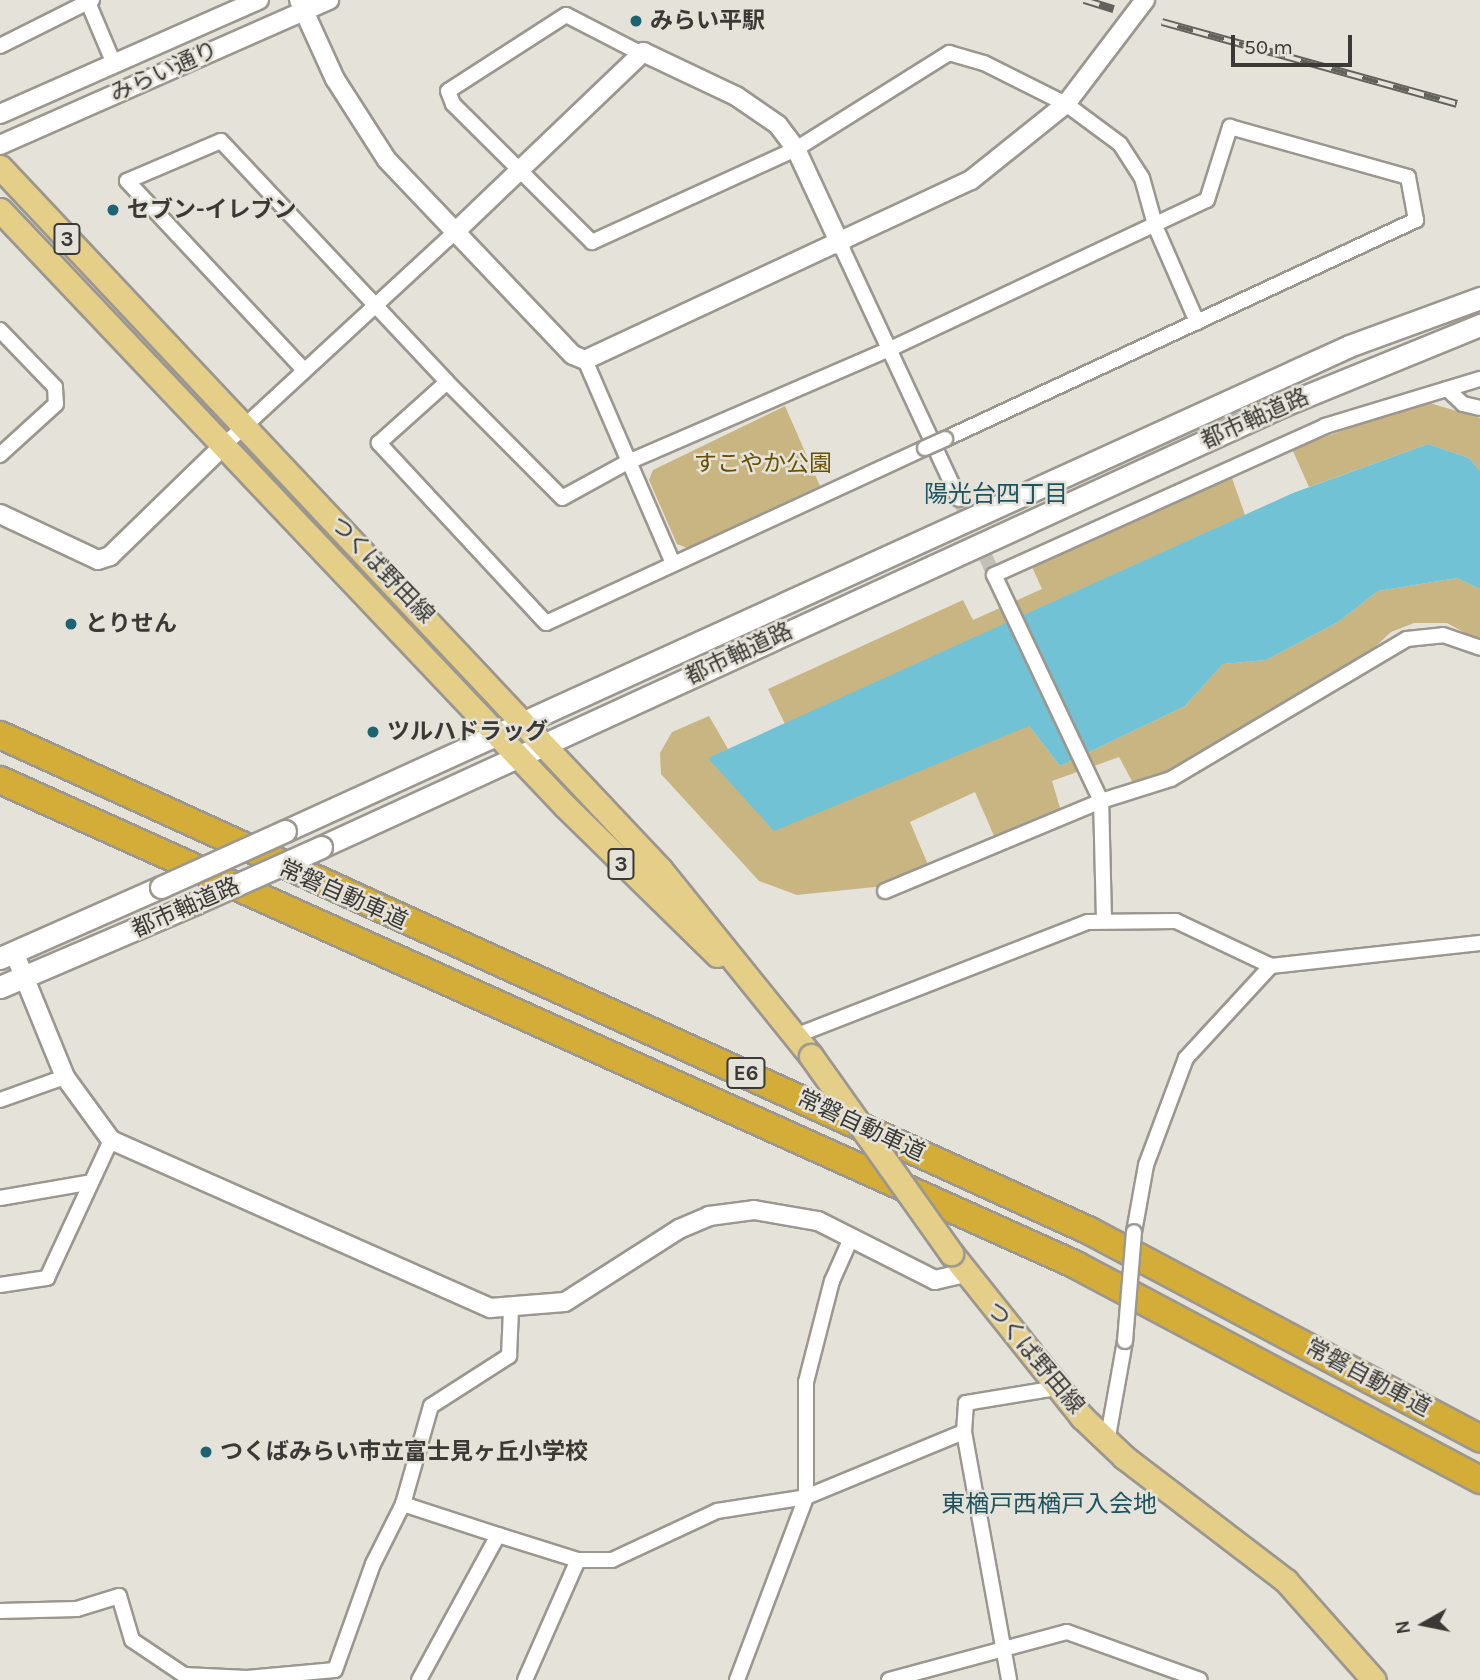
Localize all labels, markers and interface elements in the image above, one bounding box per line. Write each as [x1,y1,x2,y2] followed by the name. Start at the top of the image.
[650,7,765,35] place label: みらい平駅
[628,13,644,29] marker: みらい平駅
[1235,21,1356,65] scale bar
[1244,35,1293,59] text: 50 m
[106,36,222,108] street label: みらい通り
[127,196,297,224] place label: セブン-イレブン
[105,202,121,218] marker: セブン-イレブン
[53,222,81,256] road number: 3
[1197,383,1313,455] street label: 都市軸道路
[694,450,832,478] park label: すこやか公園
[924,481,1068,509] district label: 陽光台四丁目
[324,511,440,629] street label: つくば野田線
[85,610,177,638] place label: とりせん
[63,616,79,632] marker: とりせん
[681,617,797,691] street label: 都市軸道路
[387,718,548,746] place label: ツルハドラッグ
[365,724,381,740] marker: ツルハドラッグ
[607,846,635,882] road number: 3
[274,854,412,936] street label: 常磐自動車道
[128,872,244,944] street label: 都市軸道路
[725,1056,767,1090] road number: E6
[793,1084,929,1168] street label: 常磐自動車道
[980,1296,1090,1420] street label: つくば野田線
[1301,1333,1435,1423] street label: 常磐自動車道
[220,1438,588,1466] place label: つくばみらい市立富士見ヶ丘小学校
[198,1444,214,1460] marker: つくばみらい市立富士見ヶ丘小学校
[941,1491,1157,1519] district label: 東楢戸西楢戸入会地
[1389,1589,1459,1659] north arrow
[1391,1619,1415,1636] text: N

